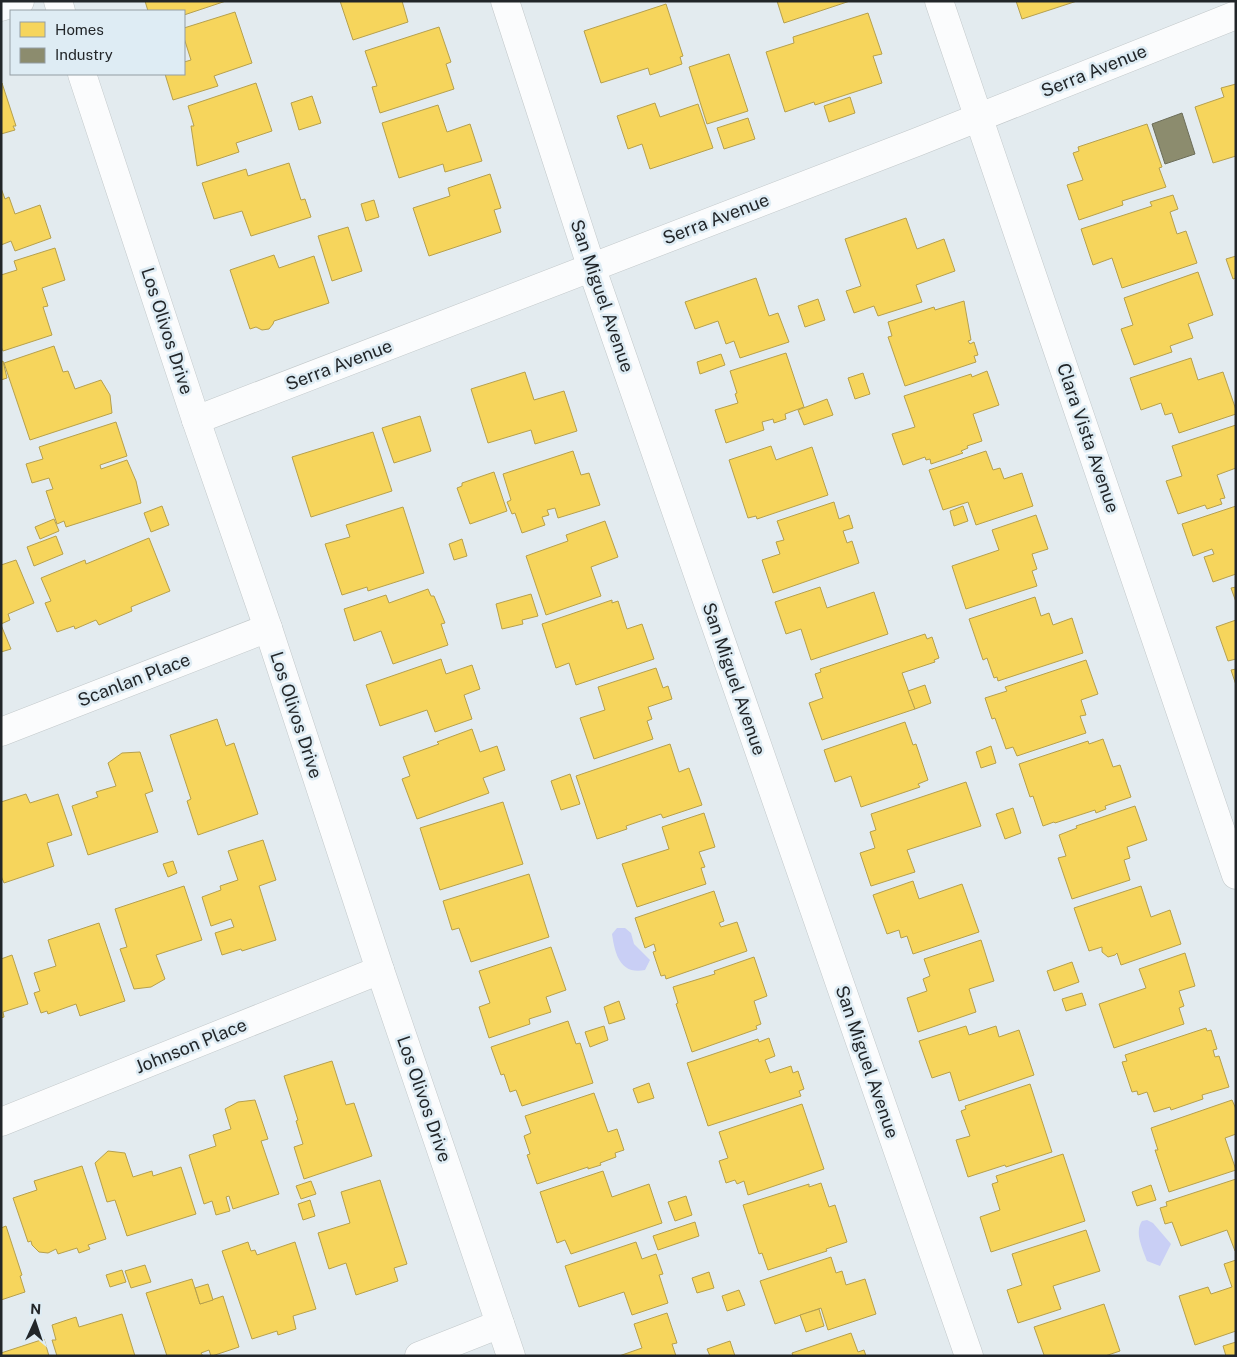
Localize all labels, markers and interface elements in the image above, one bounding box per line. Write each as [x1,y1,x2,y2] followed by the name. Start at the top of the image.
[10,10,185,75] legend
[55,21,104,38] text: Homes
[1038,40,1150,101] street label: Serra Avenue
[55,46,113,63] text: Industry
[660,189,772,248] street label: Serra Avenue
[566,217,638,375] street label: San Miguel Avenue
[137,265,198,397] street label: Los Olivos Drive
[283,335,395,394] street label: Serra Avenue
[1053,360,1124,515] street label: Clara Vista Avenue
[698,600,770,758] street label: San Miguel Avenue
[75,648,193,711] street label: Scanlan Place
[266,649,327,781] street label: Los Olivos Drive
[831,983,903,1141] street label: San Miguel Avenue
[132,1014,250,1077] street label: Johnson Place
[393,1033,456,1165] street label: Los Olivos Drive
[10,1297,60,1347] north arrow
[30,1301,42,1317] text: N

